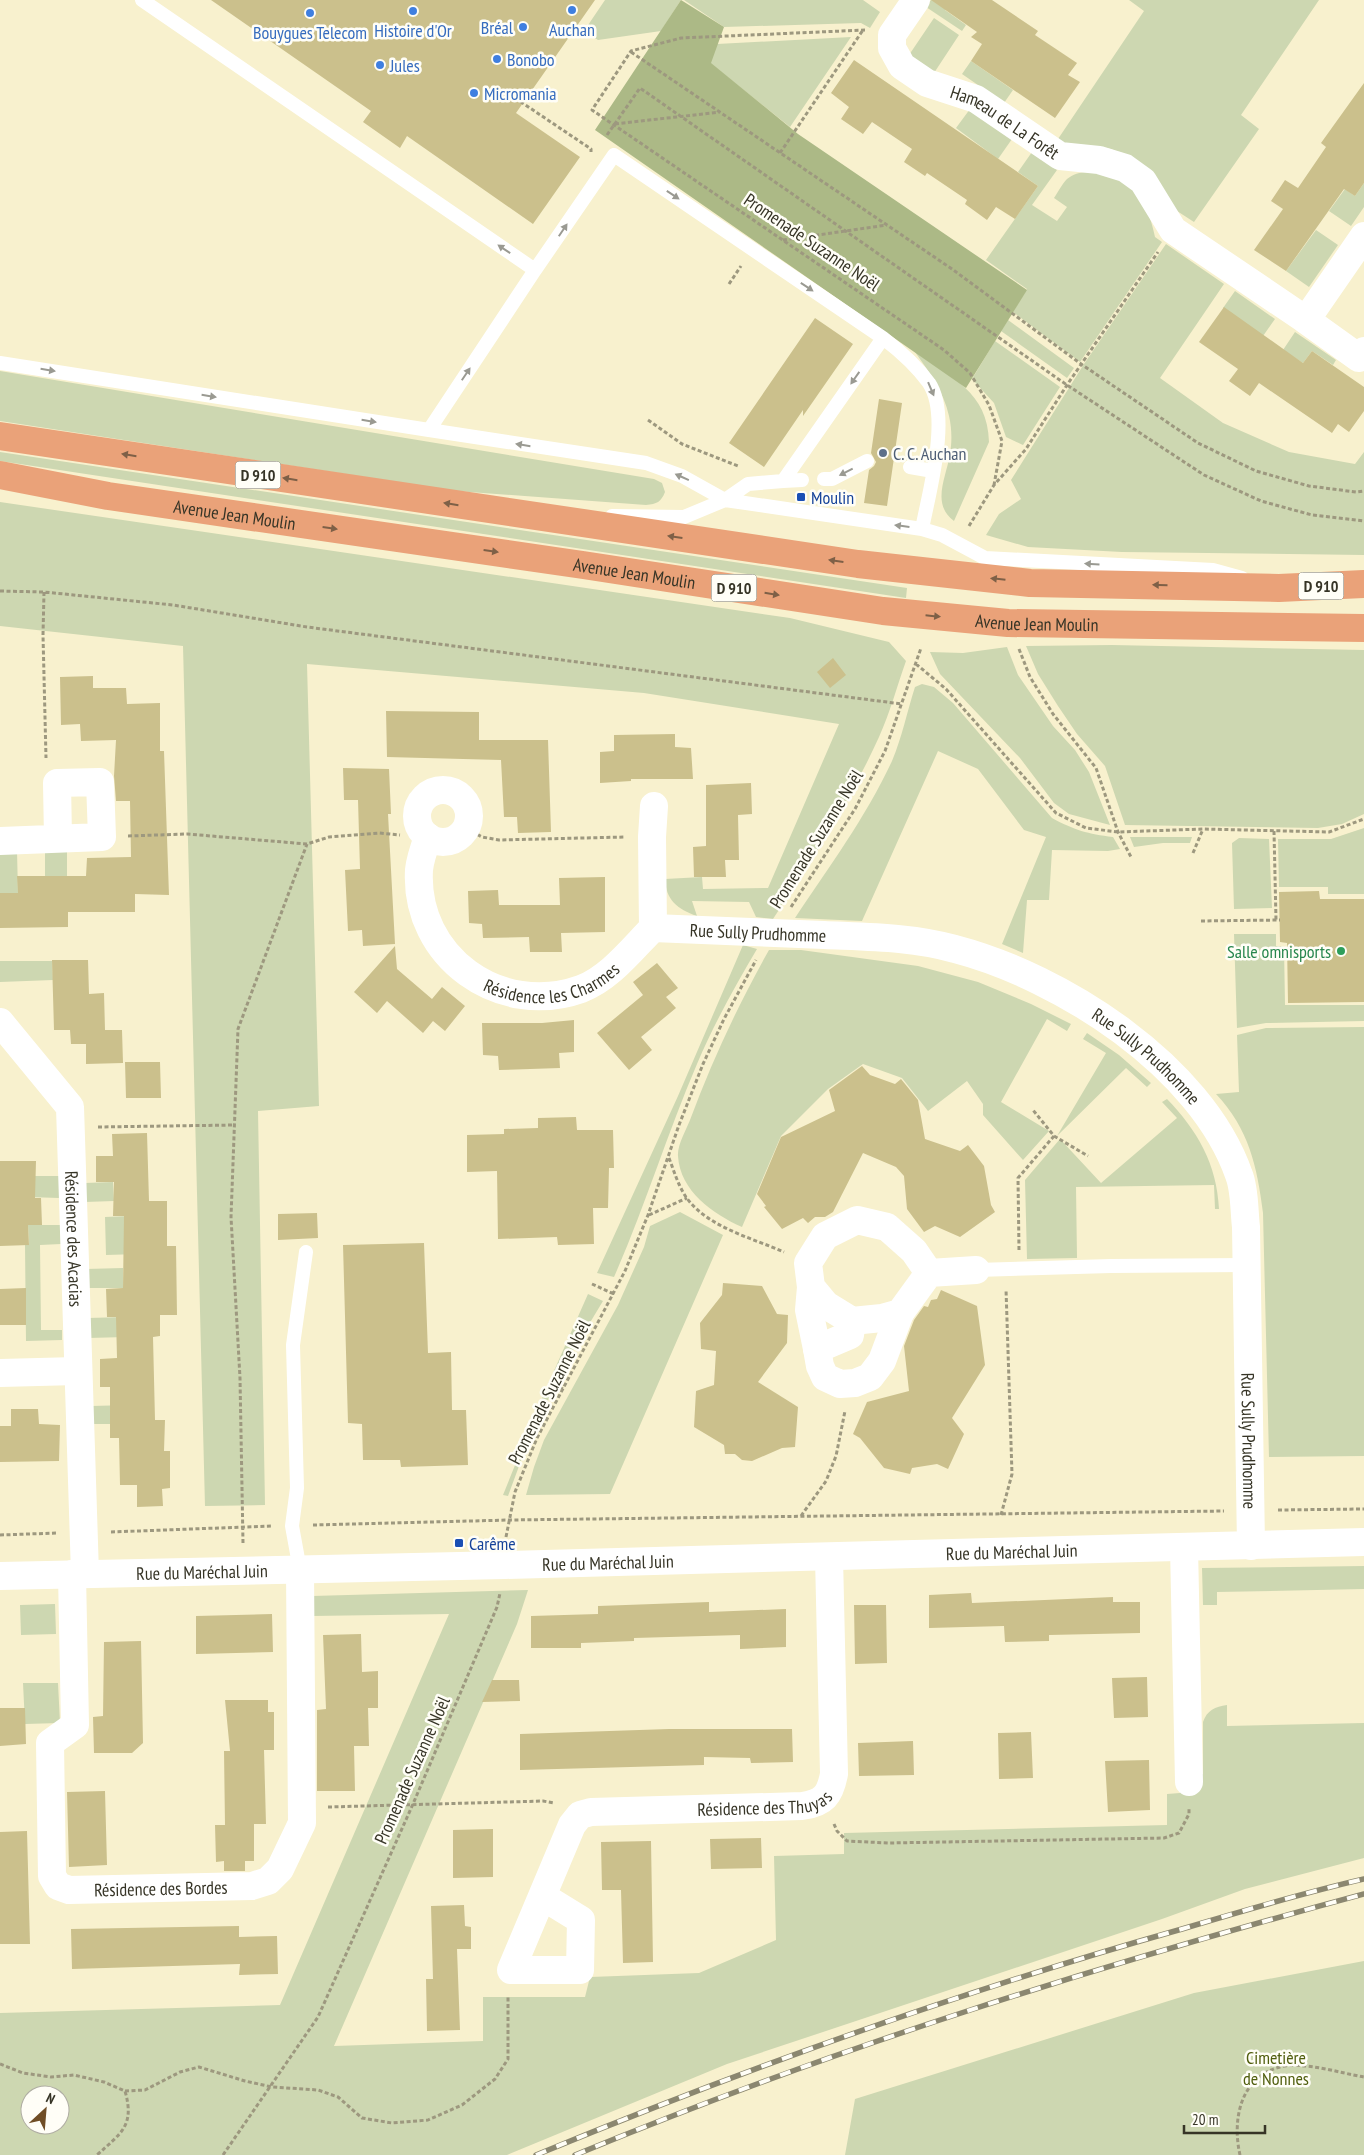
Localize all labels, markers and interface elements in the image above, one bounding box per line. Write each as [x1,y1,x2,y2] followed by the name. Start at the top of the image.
[566,4,578,16] marker: Auchan
[407,5,419,17] marker: Histoire d'Or
[304,7,316,19] marker: Bouygues Telecom
[481,16,514,39] place label: Bréal
[549,18,595,41] place label: Auchan
[374,19,452,42] place label: Histoire d'Or
[253,21,367,44] place label: Bouygues Telecom
[517,21,529,33] marker: Bréal
[507,48,555,71] place label: Bonobo
[491,53,503,65] marker: Bonobo
[389,54,420,77] place label: Jules
[374,59,386,71] marker: Jules
[948,80,1064,164] street label: Hameau de La Forêt
[484,82,556,105] place label: Micromania
[468,87,480,99] marker: Micromania
[740,188,885,296] street label: Promenade Suzanne Noël
[666,190,680,200] one-way arrow
[558,223,567,237] one-way arrow
[497,244,510,254] one-way arrow
[800,282,814,292] one-way arrow
[41,366,57,374] one-way arrow
[461,368,471,381] one-way arrow
[850,371,860,385] one-way arrow
[927,382,935,396] one-way arrow
[201,392,217,400] one-way arrow
[362,417,378,425] one-way arrow
[515,440,531,448] one-way arrow
[893,442,966,465] place label: C. C. Auchan
[877,447,889,459] marker: C. C. Auchan
[121,451,137,459] one-way arrow
[236,462,280,488] road number: D 910
[839,468,853,476] one-way arrow
[675,472,689,480] one-way arrow
[282,475,298,483] one-way arrow
[811,486,854,509] place label: Moulin
[795,491,807,503] marker: Moulin
[172,494,297,535] street label: Avenue Jean Moulin
[442,499,458,507] one-way arrow
[894,522,910,530] one-way arrow
[322,524,338,532] one-way arrow
[667,533,683,541] one-way arrow
[483,547,499,555] one-way arrow
[572,552,697,594] street label: Avenue Jean Moulin
[828,557,844,565] one-way arrow
[1084,559,1100,567] one-way arrow
[1298,572,1344,600] road number: D 910
[712,574,756,602] road number: D 910
[989,575,1005,583] one-way arrow
[1152,581,1168,589] one-way arrow
[765,590,781,598] one-way arrow
[974,608,1099,636] street label: Avenue Jean Moulin
[926,612,942,620] one-way arrow
[764,765,868,913] street label: Promenade Suzanne Noël
[689,918,827,947] street label: Rue Sully Prudhomme
[1227,940,1331,963] place label: Salle omnisports
[1335,945,1347,957] marker: Salle omnisports
[480,957,624,1008] street label: Résidence les Charmes
[1088,1002,1206,1109] street label: Rue Sully Prudhomme
[61,1170,88,1307] street label: Résidence des Acacias
[503,1315,596,1468] street label: Promenade Suzanne Noël
[1237,1372,1262,1509] street label: Rue Sully Prudhomme
[469,1532,516,1555] place label: Carême
[453,1537,465,1549] marker: Carême
[946,1538,1078,1565] street label: Rue du Maréchal Juin
[542,1549,674,1576] street label: Rue du Maréchal Juin
[136,1559,268,1585] street label: Rue du Maréchal Juin
[369,1692,455,1847] street label: Promenade Suzanne Noël
[697,1786,837,1820] street label: Résidence des Thuyas
[94,1875,228,1901] street label: Résidence des Bordes
[1243,2046,1309,2090] park label: Cimetière de Nonnes
[20,2085,70,2135] north arrow
[43,2089,58,2108] text: N
[1184,2102,1265,2134] scale bar
[1192,2110,1218,2129] text: 20 m

